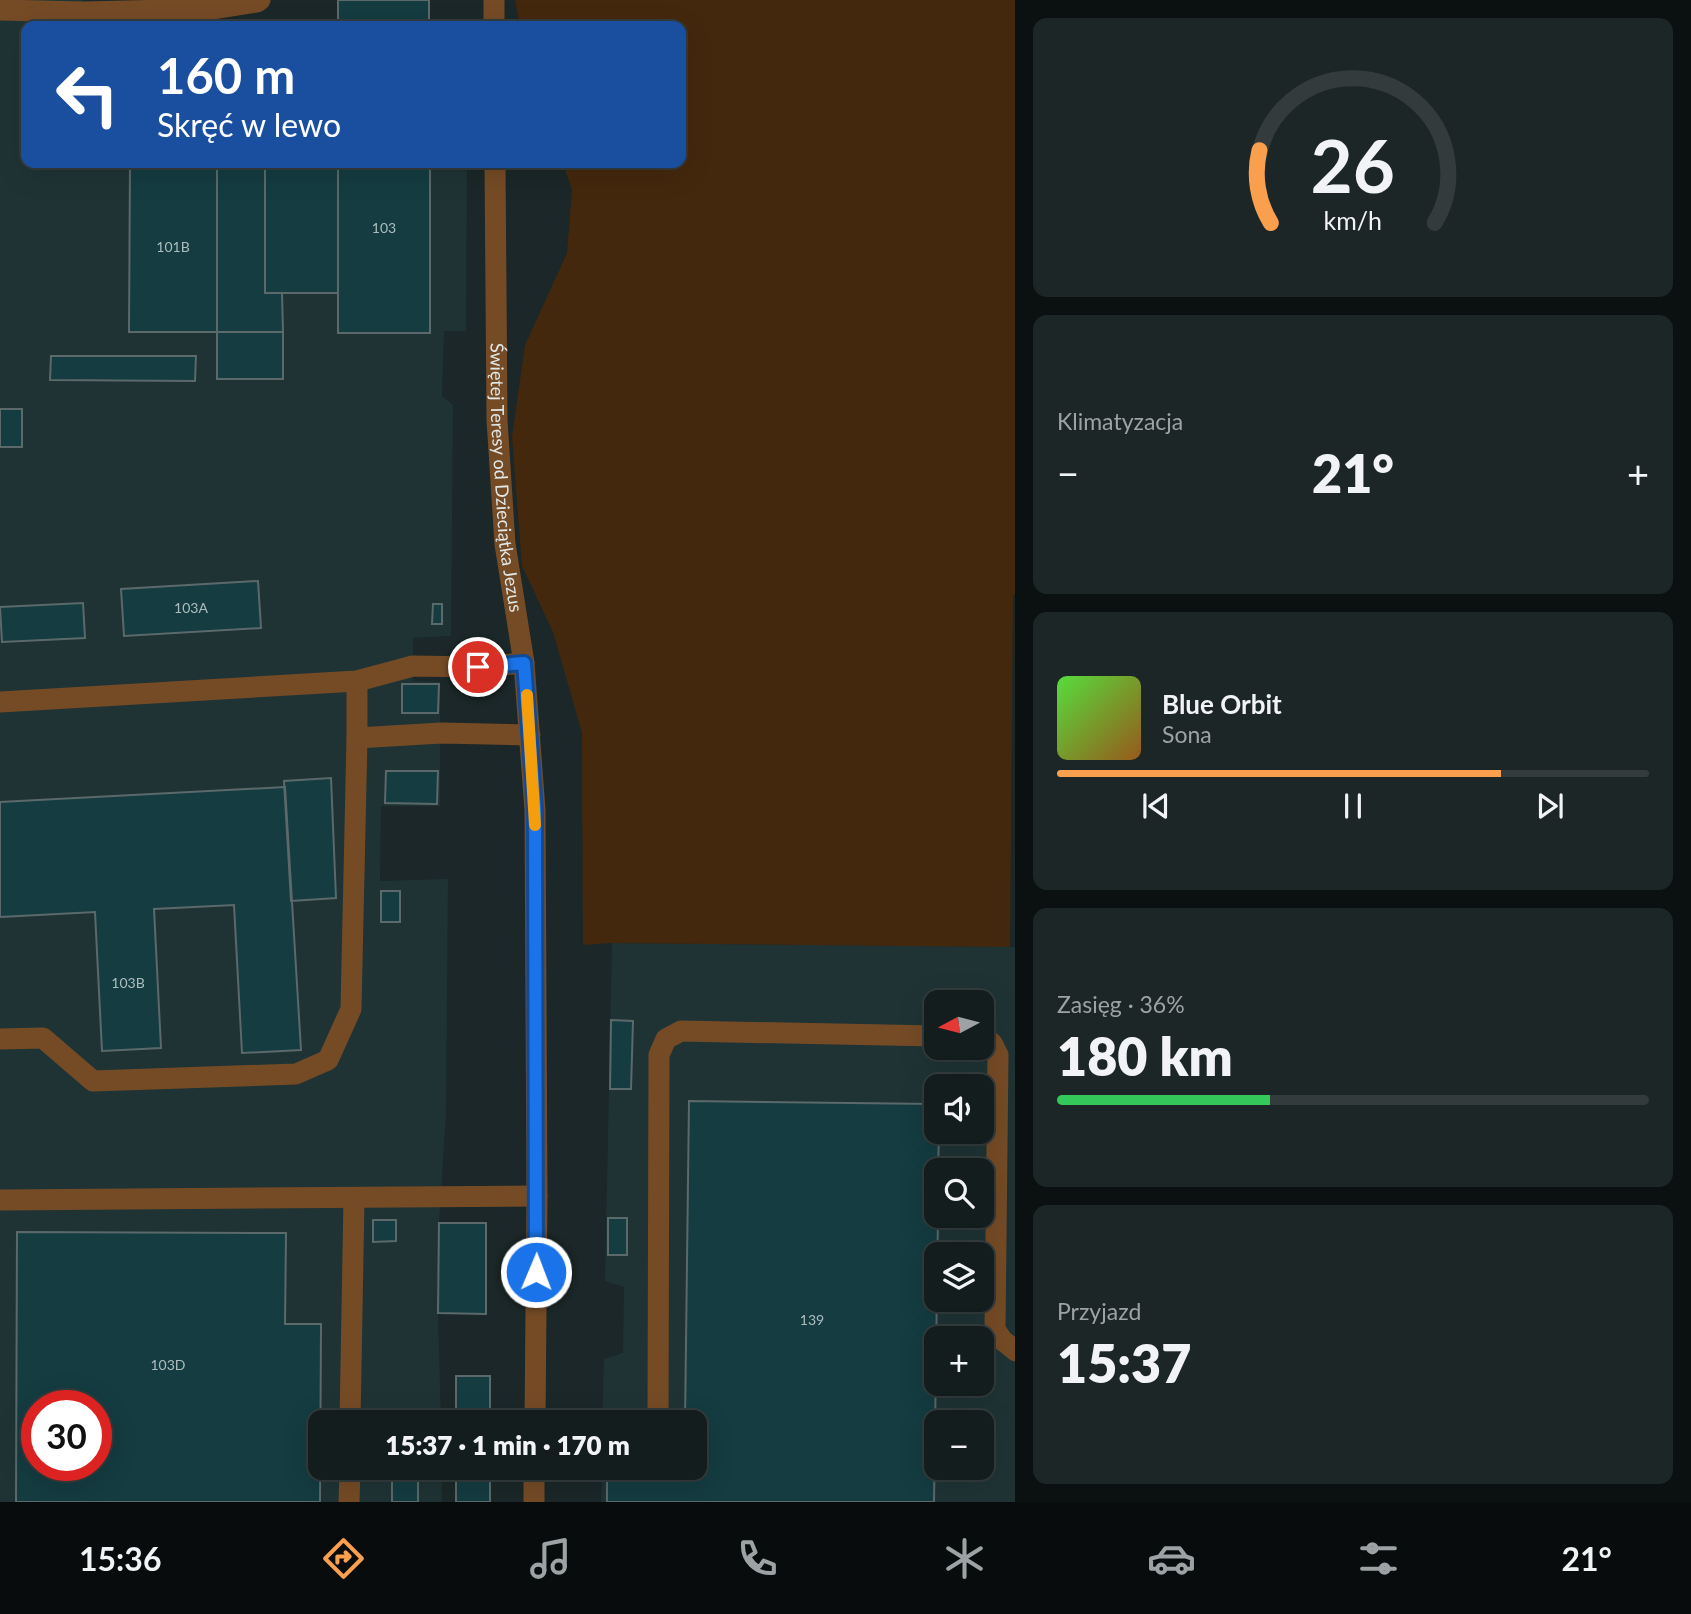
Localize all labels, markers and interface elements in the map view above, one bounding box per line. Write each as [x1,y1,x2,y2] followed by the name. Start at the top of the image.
[157,46,295,104] text: 160 m
[42,49,133,140] icon: left
[157,105,341,144] text: Skręć w lewo
[1311,122,1395,210] text: 26
[1324,205,1382,235] text: km/h
[372,219,396,236] house number: 103
[156,238,190,255] house number: 101B
[486,343,528,614] street label: Świętej Teresy od Dzieciątka Jezus
[1057,407,1183,435] text: Klimatyzacja
[1312,442,1394,504] text: 21°
[1057,450,1079,496] text: −
[1627,450,1649,496] text: +
[174,599,208,616] house number: 103A
[448,637,508,697] pin
[459,648,497,686] icon: arrive
[1162,688,1282,720] text: Blue Orbit
[1162,720,1212,748] text: Sona
[1137,787,1175,825] icon: previous
[1334,787,1372,825] icon: pause
[1531,787,1569,825] icon: next
[111,974,145,991] house number: 103B
[924,990,994,1060] north arrow
[924,990,994,1480] map controls
[1057,990,1185,1018] text: Zasięg · 36%
[1057,1025,1233,1087] text: 180 km
[924,1074,994,1144] button: sound
[924,1158,994,1228] button: search
[499,1235,573,1309] position arrow
[924,1242,994,1312] button: layers
[1057,1297,1141,1325] text: Przyjazd
[800,1311,824,1328] house number: 139
[924,1326,994,1396] button: +
[1057,1332,1191,1394] text: 15:37
[150,1356,186,1373] house number: 103D
[21,1390,112,1481] speed limit sign: 30
[924,1410,994,1480] button: −
[385,1429,630,1461] text: 15:37 · 1 min · 170 m
[319,1534,368,1583] icon: directions
[526,1534,575,1583] icon: music
[733,1534,782,1583] icon: phone
[940,1534,989,1583] icon: climate
[1147,1534,1196,1583] icon: car
[1354,1534,1403,1583] icon: filters
[79,1539,161,1578] text: 15:36
[1561,1539,1612,1578] text: 21°

